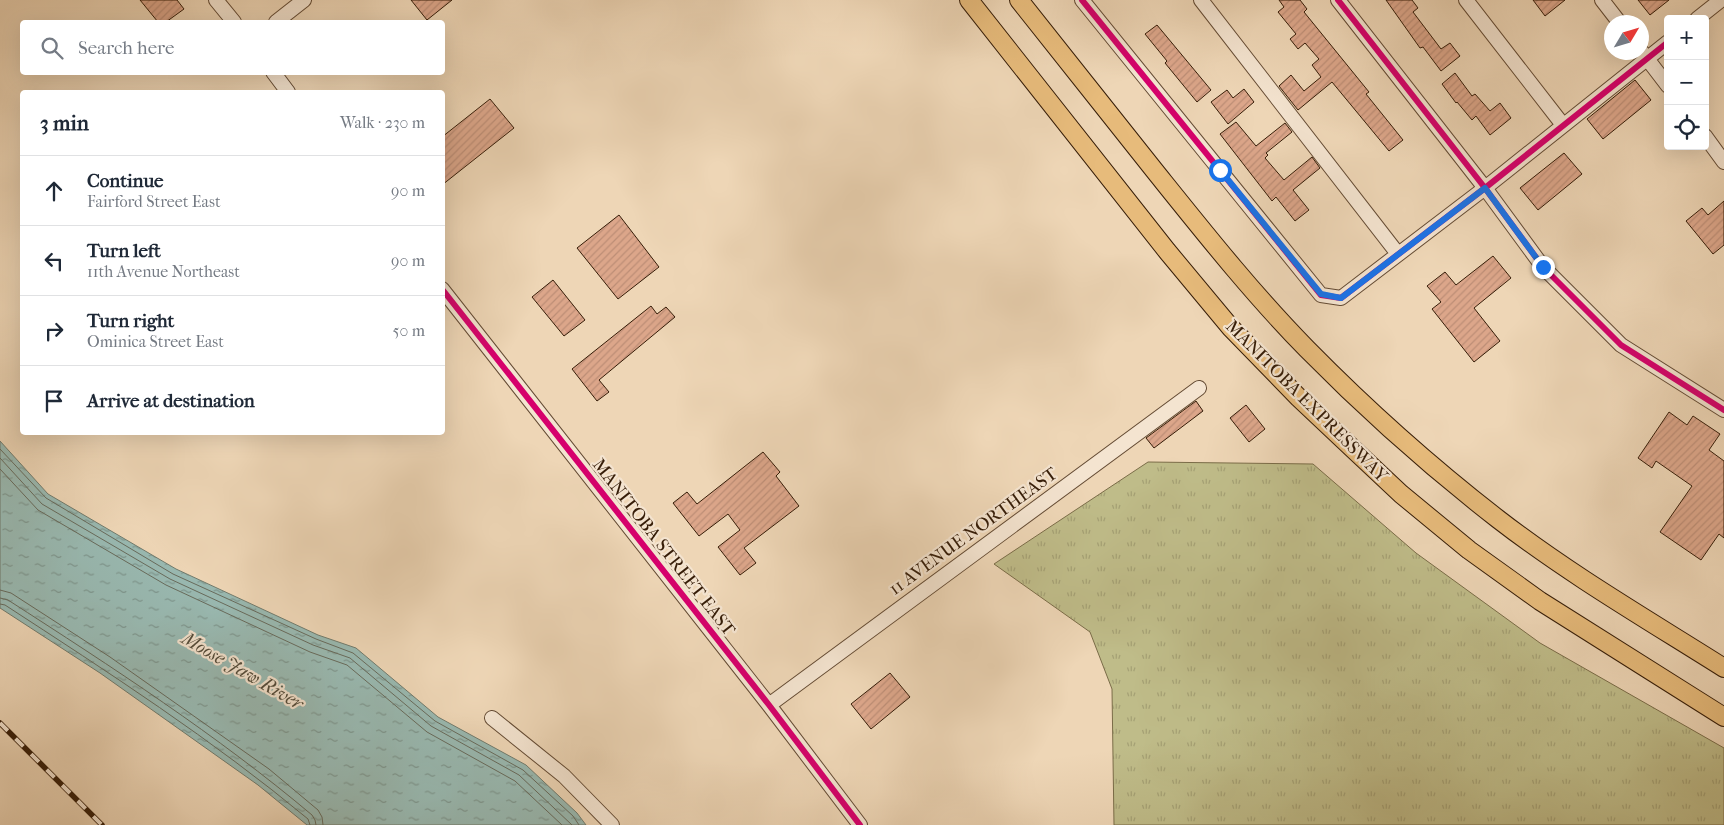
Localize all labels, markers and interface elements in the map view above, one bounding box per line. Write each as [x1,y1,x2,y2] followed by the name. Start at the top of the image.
[1604,15,1649,60] north arrow
[1664,15,1709,150] map controls
[1664,15,1709,60] button: +
[20,20,445,75] search box
[38,34,66,62] icon: search
[78,37,174,59] text: Search here
[1664,60,1709,105] button: −
[1664,105,1709,150] button: locate
[40,111,89,135] text: 3 min
[340,113,425,132] text: Walk · 230 m
[1209,159,1232,182] route start
[87,170,163,192] text: Continue
[40,177,68,205] icon: ahead
[391,181,425,200] text: 90 m
[87,192,221,211] text: Fairford Street East
[87,240,161,262] text: Turn left
[40,247,68,275] icon: left
[391,251,425,270] text: 90 m
[1532,256,1555,279] route end
[87,262,240,281] text: 11th Avenue Northeast
[87,310,174,332] text: Turn right
[1221,316,1393,487] street label: MANITOBA EXPRESSWAY
[40,317,68,345] icon: right
[393,321,425,340] text: 50 m
[87,332,224,351] text: Ominica Street East
[40,387,68,415] icon: arrive
[87,390,255,412] text: Arrive at destination
[588,455,740,641] street label: MANITOBA STREET EAST
[885,463,1062,600] street label: 11 AVENUE NORTHEAST
[176,626,308,715] water label: Moose Jaw River

